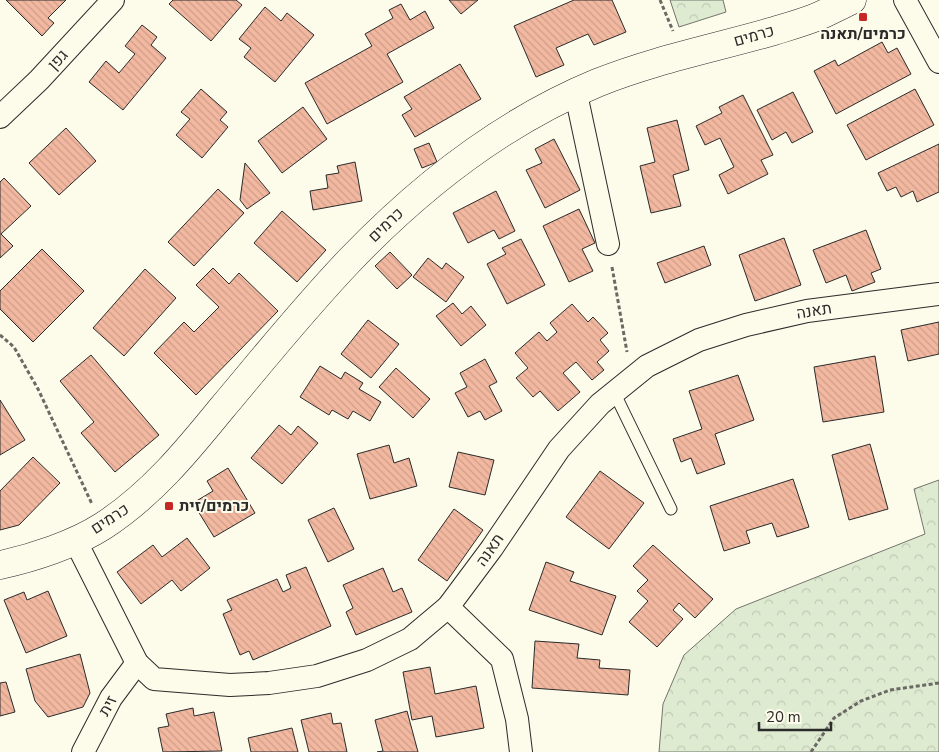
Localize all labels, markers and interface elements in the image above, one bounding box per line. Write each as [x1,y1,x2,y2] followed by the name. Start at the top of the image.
[857,11,869,23] marker: כרמים/תאנה
[731,20,777,52] street label: כרמים
[820,23,906,45] place label: כרמים/תאנה
[43,45,73,75] street label: גפן
[363,203,409,247] street label: כרמים
[795,297,833,325] street label: תאנה
[179,495,249,517] place label: כרמים/זית
[87,498,133,540] street label: כרמים
[163,500,175,512] marker: כרמים/זית
[471,529,509,571] street label: תאנה
[93,691,123,720] street label: זית
[759,700,832,732] scale bar
[766,707,801,727] text: 20 m

